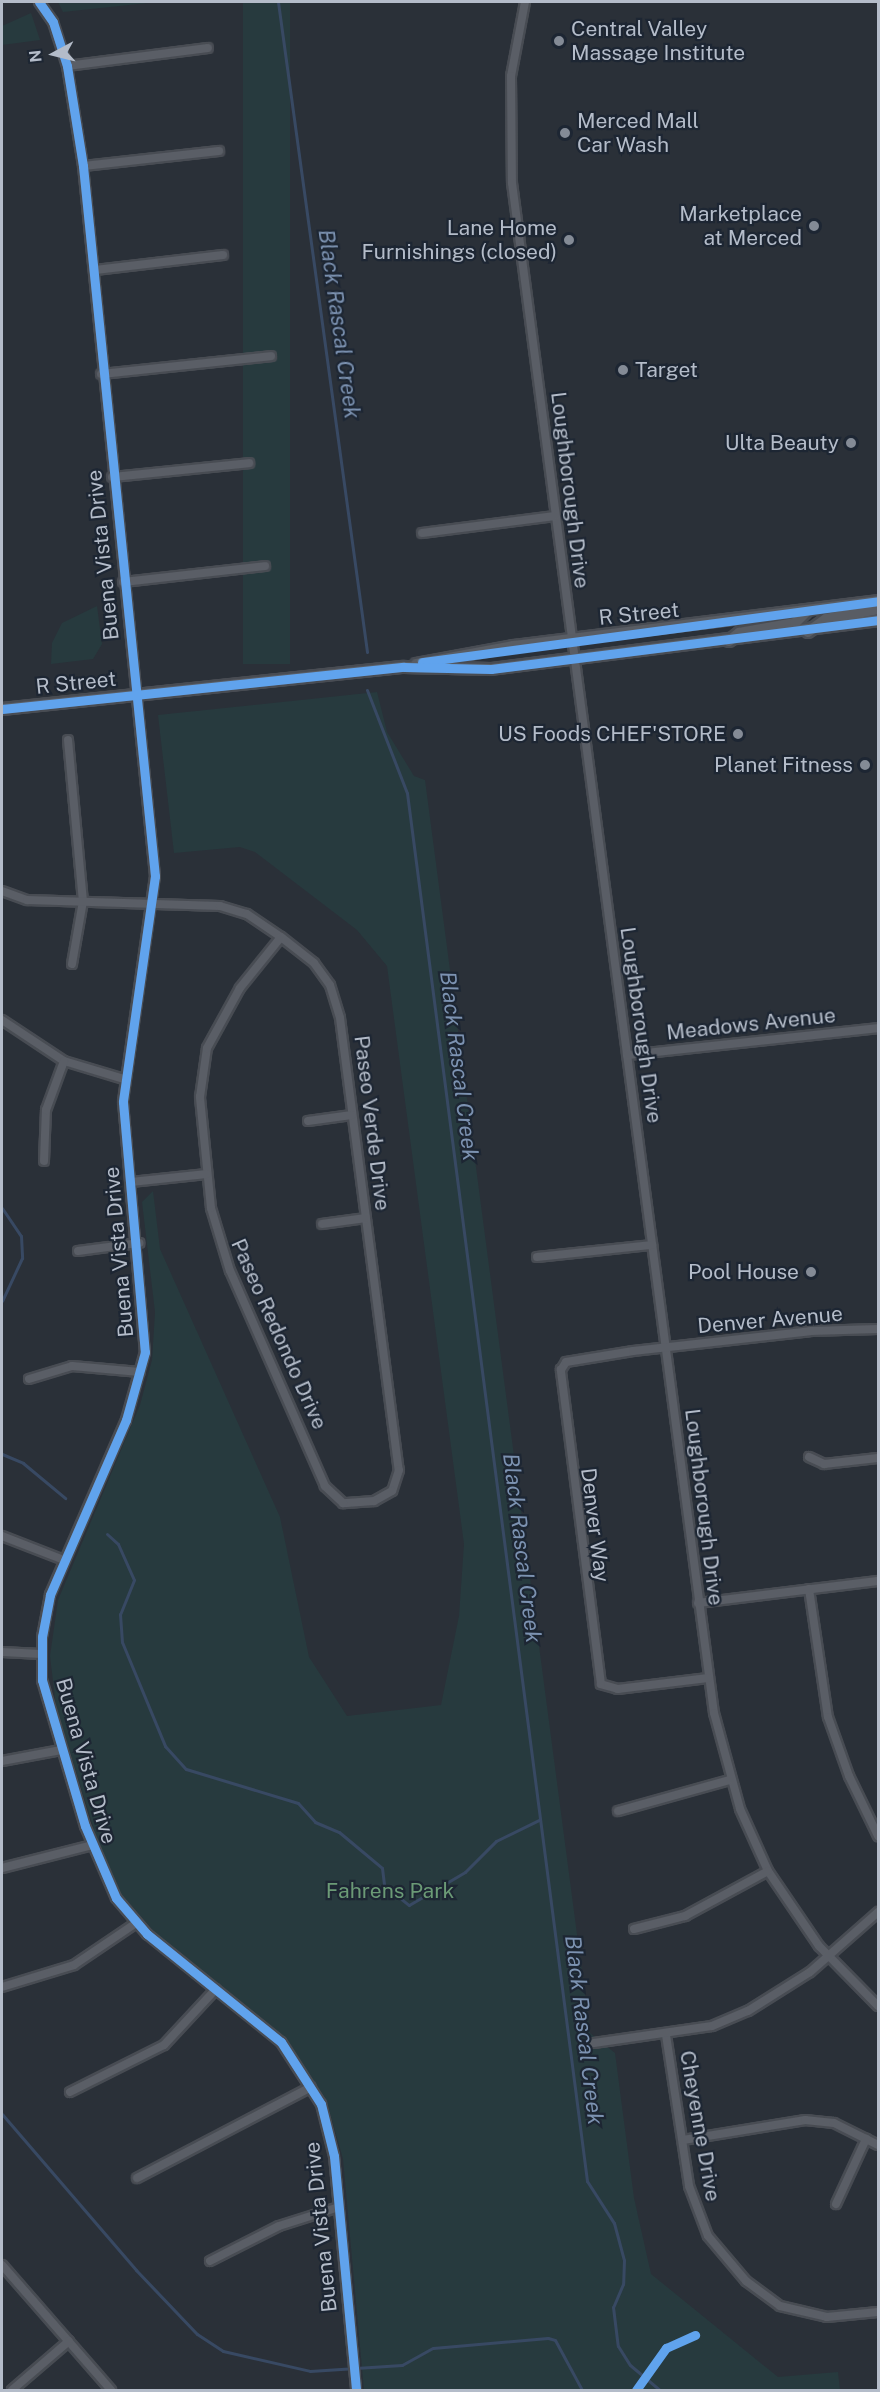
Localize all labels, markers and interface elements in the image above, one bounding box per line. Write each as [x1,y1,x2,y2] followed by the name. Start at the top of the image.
[571,16,745,66] place label: Central Valley Massage Institute
[24,24,84,84] north arrow
[552,34,566,48] marker: Central Valley Massage Institute
[25,49,46,64] text: N
[577,108,699,158] place label: Merced Mall Car Wash
[558,126,572,140] marker: Merced Mall Car Wash
[679,201,802,251] place label: Marketplace at Merced
[361,215,557,265] place label: Lane Home Furnishings (closed)
[807,219,821,233] marker: Marketplace at Merced
[313,228,365,420] water label: Black Rascal Creek
[562,233,576,247] marker: Lane Home Furnishings (closed)
[635,357,698,383] place label: Target
[616,363,630,377] marker: Target
[545,390,595,590] street label: Loughborough Drive
[725,430,839,456] place label: Ulta Beauty
[844,436,858,450] marker: Ulta Beauty
[81,468,125,642] street label: Buena Vista Drive
[598,597,680,631] street label: R Street
[35,666,117,700] street label: R Street
[498,721,726,747] place label: US Foods CHEF'STORE
[731,727,745,741] marker: US Foods CHEF'STORE
[714,752,853,778] place label: Planet Fitness
[858,758,872,772] marker: Planet Fitness
[615,925,667,1125] street label: Loughborough Drive
[434,970,484,1162] water label: Black Rascal Creek
[665,1003,837,1045] street label: Meadows Avenue
[349,1034,395,1212] street label: Paseo Verde Drive
[99,1165,139,1339] street label: Buena Vista Drive
[226,1235,332,1433] street label: Paseo Redondo Drive
[688,1259,799,1285] place label: Pool House
[804,1265,818,1279] marker: Pool House
[696,1301,844,1339] street label: Denver Avenue
[679,1407,729,1607] street label: Loughborough Drive
[497,1452,547,1644] water label: Black Rascal Creek
[575,1466,615,1584] street label: Denver Way
[50,1675,122,1847] street label: Buena Vista Drive
[326,1878,454,1904] park label: Fahrens Park
[559,1934,609,2126] water label: Black Rascal Creek
[674,2049,726,2203] street label: Cheyenne Drive
[299,2140,343,2314] street label: Buena Vista Drive

